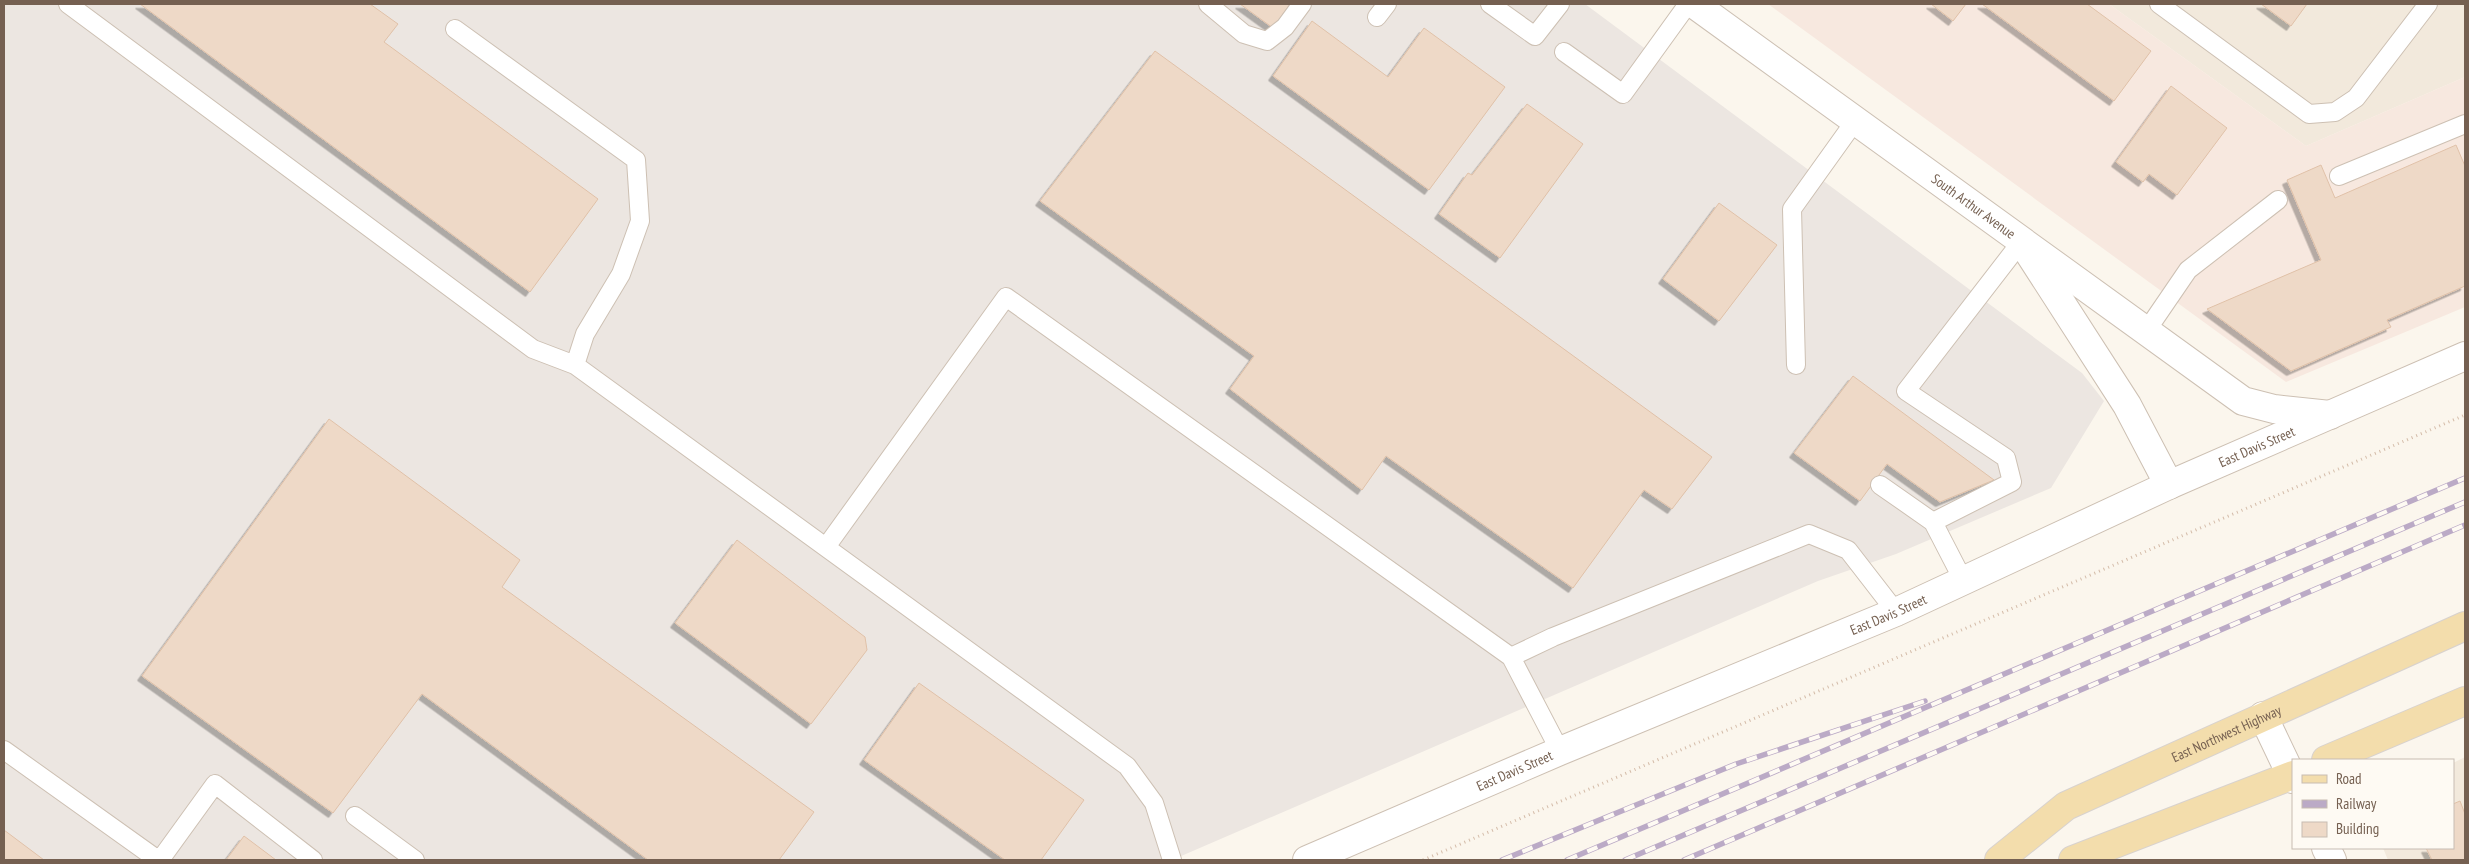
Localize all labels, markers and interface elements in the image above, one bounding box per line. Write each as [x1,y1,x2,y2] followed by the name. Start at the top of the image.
[1928,170,2019,243] street label: South Arthur Avenue
[2216,422,2298,471] street label: East Davis Street
[1847,590,1929,639] street label: East Davis Street
[2169,701,2285,766] street label: East Northwest Highway
[1474,746,1556,795] street label: East Davis Street
[2292,759,2454,849] legend
[2336,769,2362,788] text: Road
[2336,794,2377,813] text: Railway
[2336,819,2379,838] text: Building

